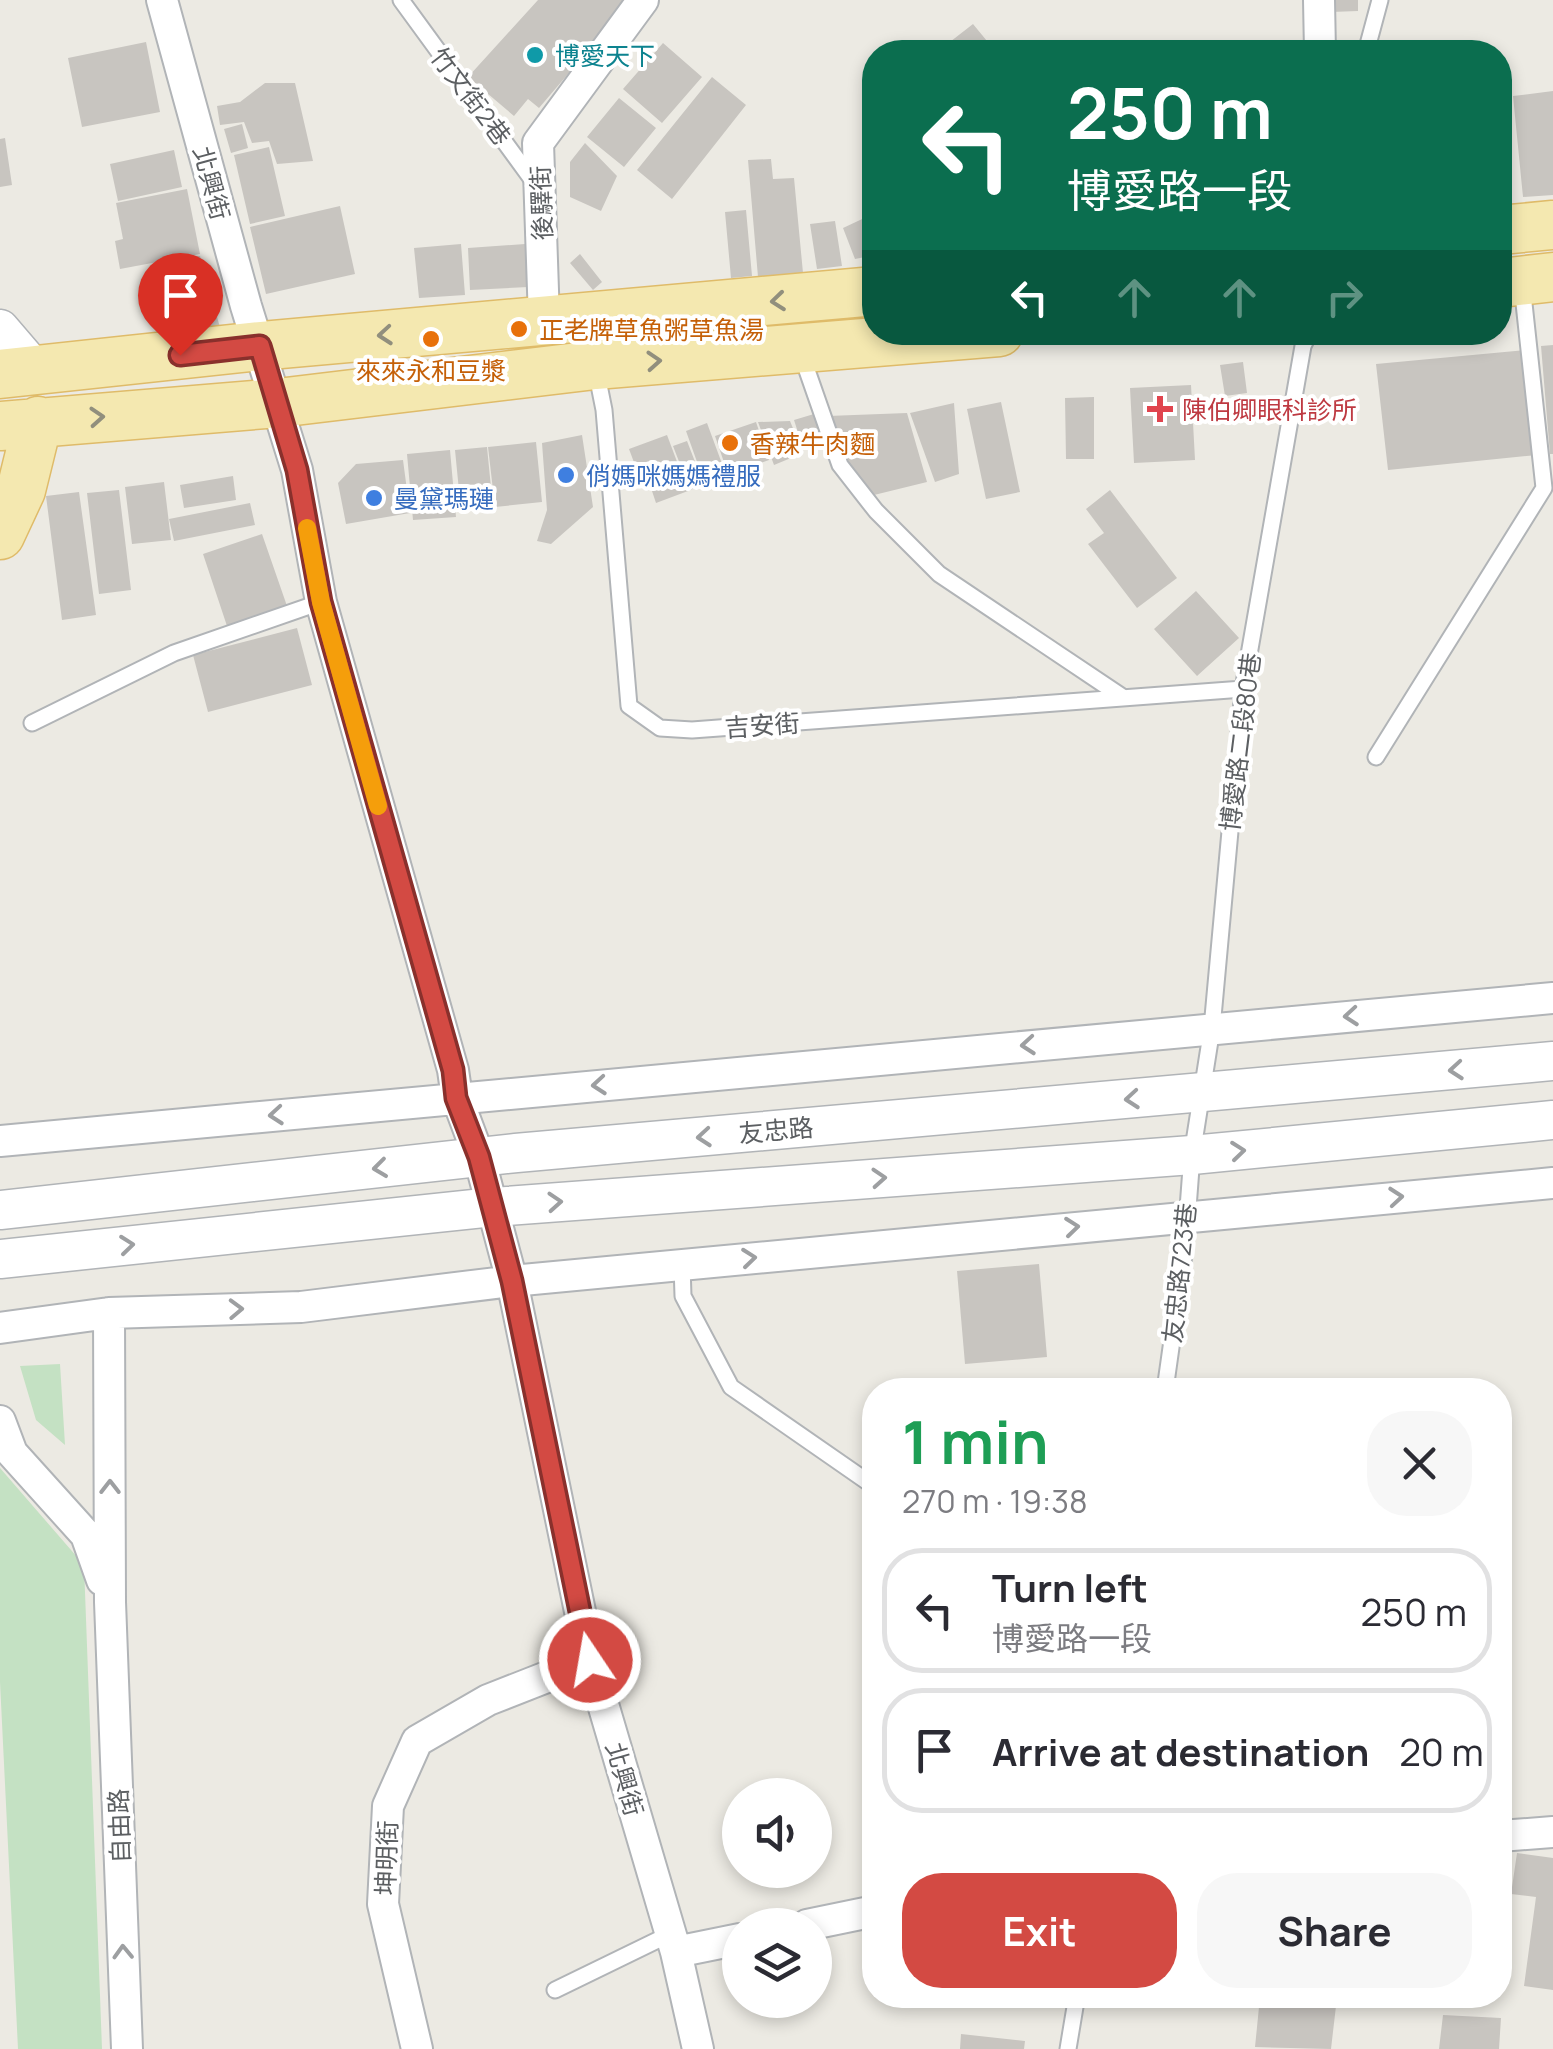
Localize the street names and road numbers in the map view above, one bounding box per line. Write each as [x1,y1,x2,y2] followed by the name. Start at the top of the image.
[423,40,519,152] street label: 竹文街2巷
[185,142,239,224] street label: 北興街
[522,165,560,241] street label: 後驛街
[1212,651,1268,833] street label: 博愛路二段80巷
[723,705,801,745] street label: 吉安街
[737,1109,815,1151] street label: 友忠路
[1154,1201,1204,1345] street label: 友忠路723巷
[598,1738,652,1820] street label: 北興街
[100,1788,138,1864] street label: 自由路
[367,1820,405,1896] street label: 坤明街

